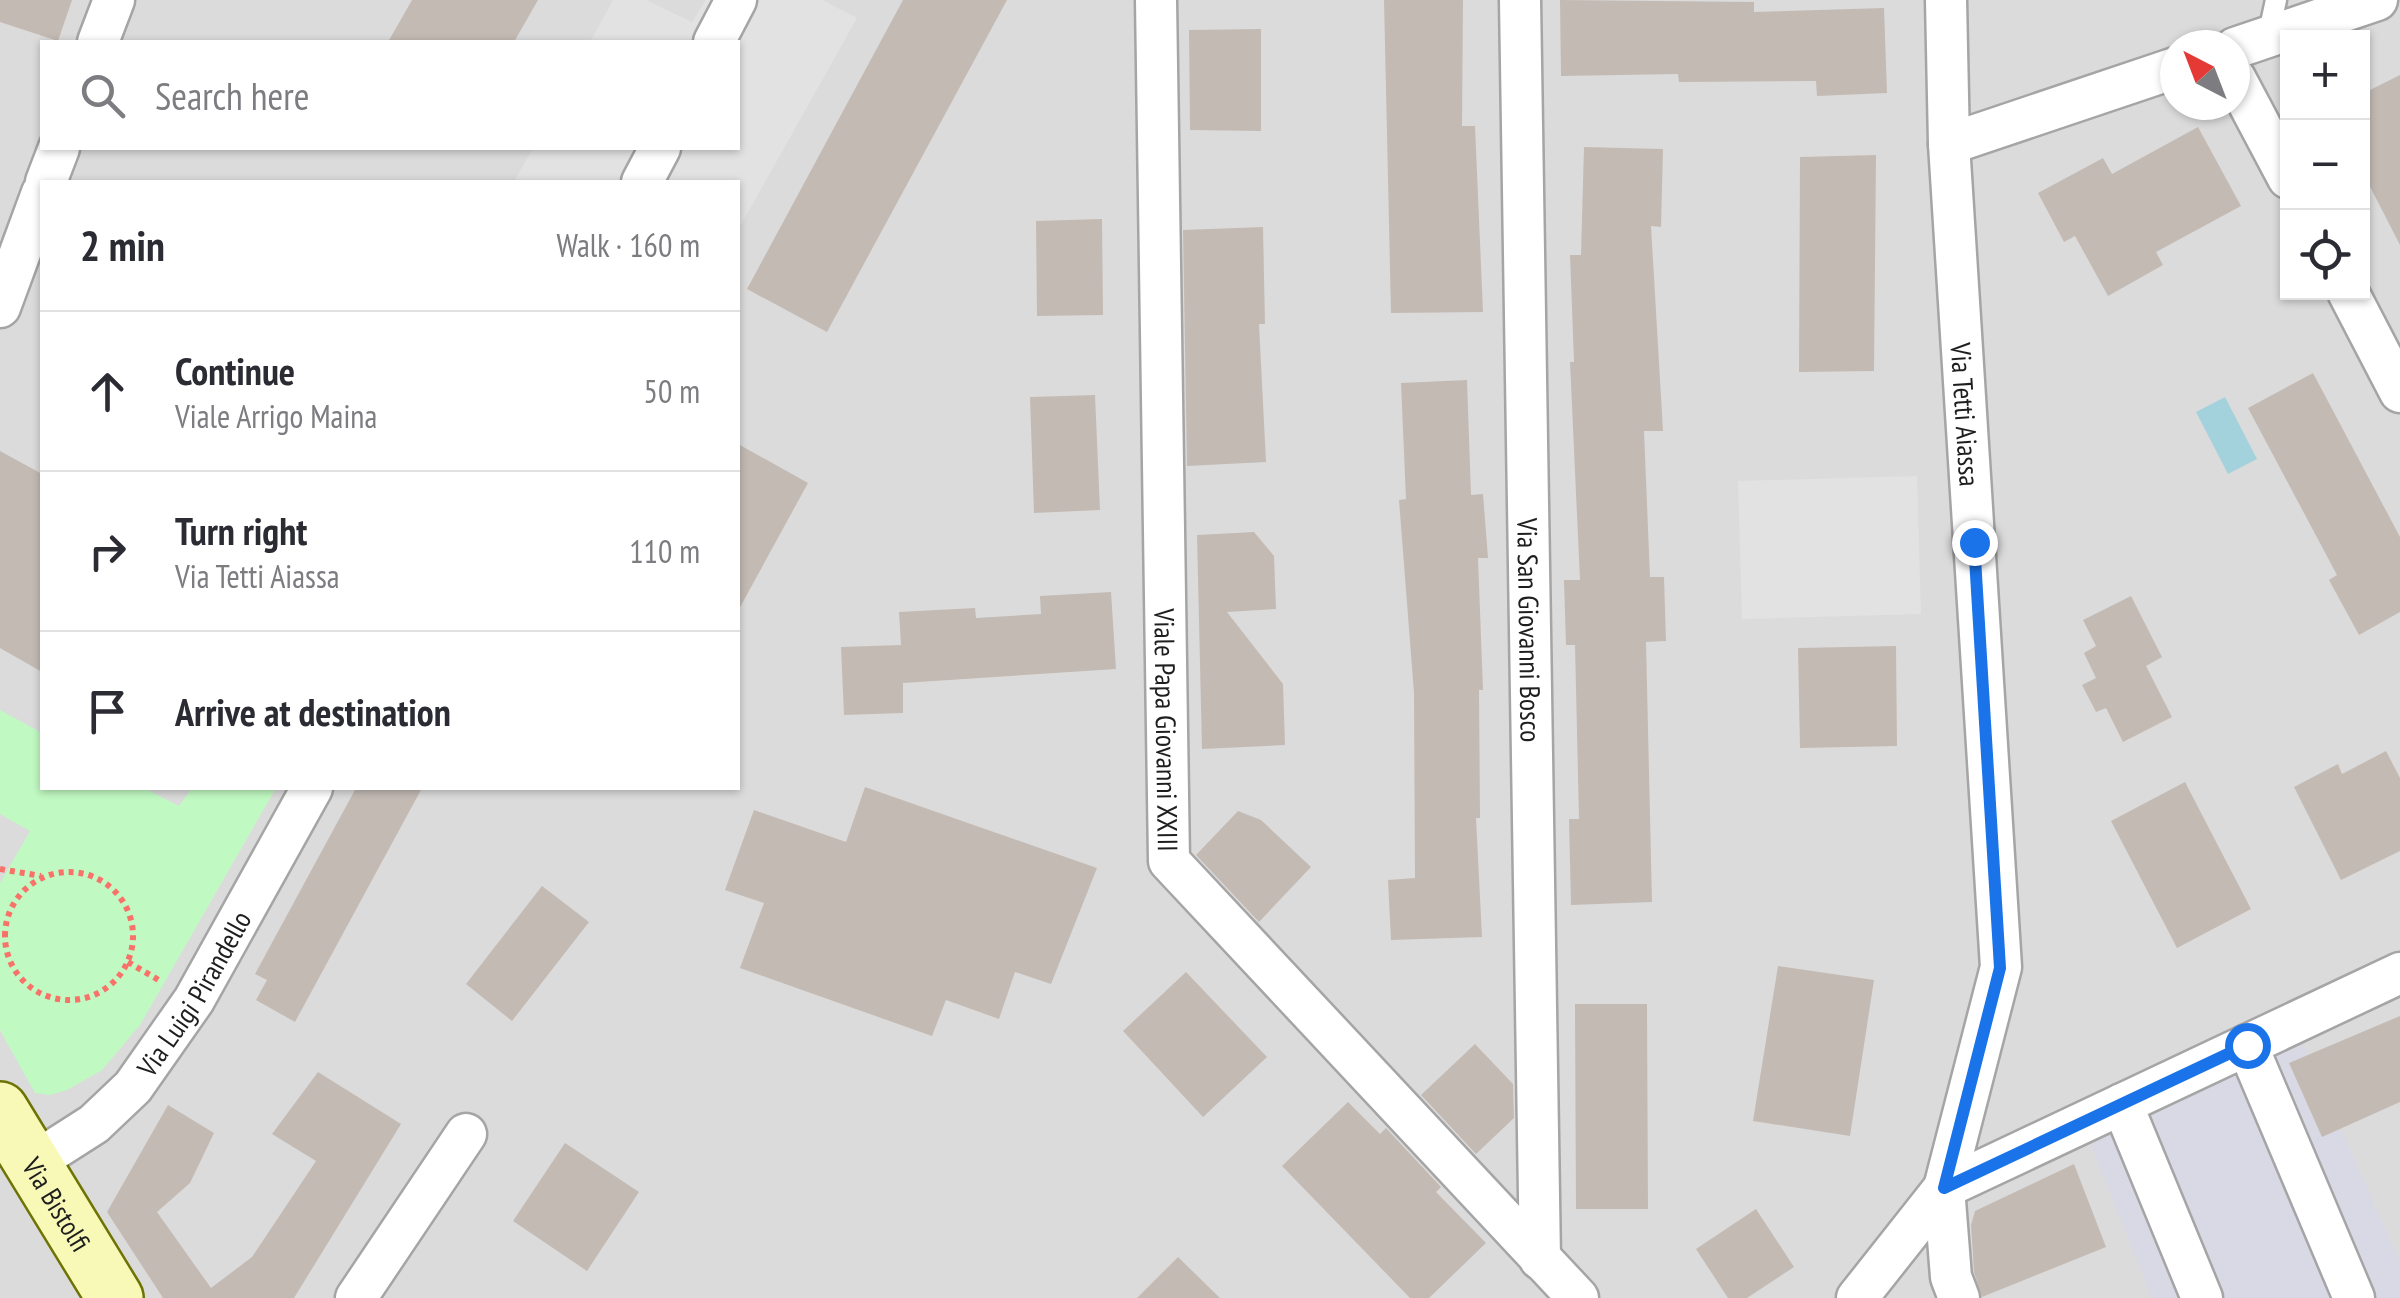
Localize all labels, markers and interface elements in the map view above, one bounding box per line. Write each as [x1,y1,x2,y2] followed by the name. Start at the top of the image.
[2160,30,2250,120] north arrow
[2280,30,2370,300] map controls
[2280,30,2370,120] button: +
[40,40,740,150] search box
[75,68,130,123] icon: search
[155,71,309,120] text: Search here
[2280,120,2370,210] button: −
[2280,210,2370,300] button: locate
[80,218,165,273] text: 2 min
[556,224,700,266] text: Walk · 160 m
[1943,340,1989,487] street label: Via Tetti Aiassa
[175,346,295,395] text: Continue
[80,364,135,419] icon: ahead
[644,370,700,412] text: 50 m
[175,395,377,437] text: Viale Arrigo Maina
[175,506,307,555] text: Turn right
[1510,516,1550,742] street label: Via San Giovanni Bosco
[1952,520,1998,566] route end
[80,524,135,579] icon: right
[629,530,700,572] text: 110 m
[175,555,340,597] text: Via Tetti Aiassa
[1147,607,1187,852] street label: Viale Papa Giovanni XXIII
[80,684,135,739] icon: arrive
[175,687,451,736] text: Arrive at destination
[127,904,259,1084] street label: Via Luigi Pirandello
[2225,1023,2271,1069] route start
[14,1149,100,1258] street label: Via Bistolfi

